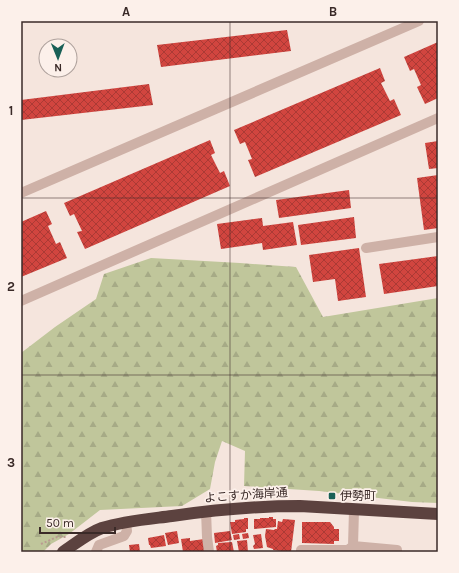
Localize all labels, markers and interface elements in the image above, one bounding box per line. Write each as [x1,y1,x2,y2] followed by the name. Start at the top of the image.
[122,4,130,19] text: A
[329,4,337,19] text: B
[38,38,78,78] north arrow
[54,61,62,74] text: N
[9,103,13,118] text: 1
[7,279,15,294] text: 2
[7,455,15,470] text: 3
[204,485,288,505] street label: よこすか海岸通
[340,489,376,503] place label: 伊勢町
[327,491,337,501] marker: 伊勢町
[40,509,115,535] scale bar
[46,516,74,530] text: 50 m

